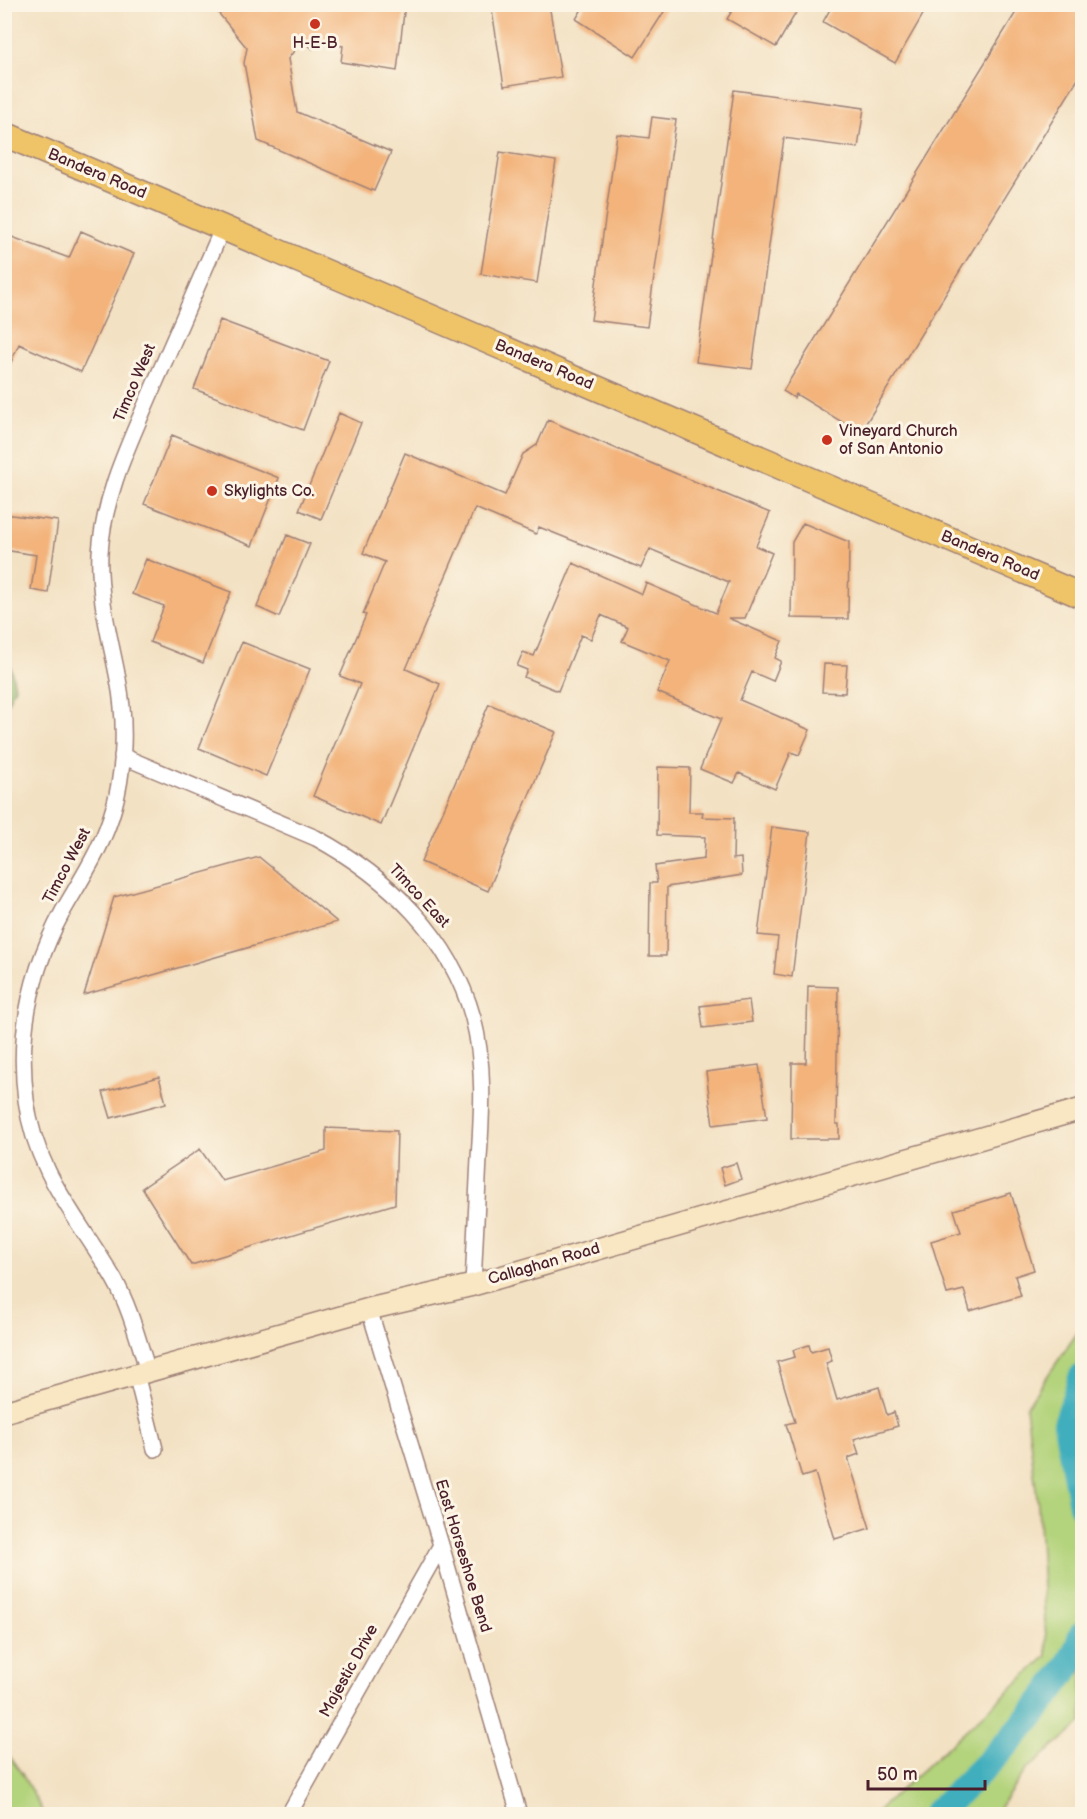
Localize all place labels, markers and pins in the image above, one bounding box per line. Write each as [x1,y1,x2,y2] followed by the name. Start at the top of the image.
[308,17,322,31] marker: H-E-B
[293,34,337,53] place label: H-E-B
[839,422,958,459] place label: Vineyard Church of San Antonio
[820,433,834,447] marker: Vineyard Church of San Antonio
[224,482,314,501] place label: Skylights Co.
[205,484,219,498] marker: Skylights Co.

